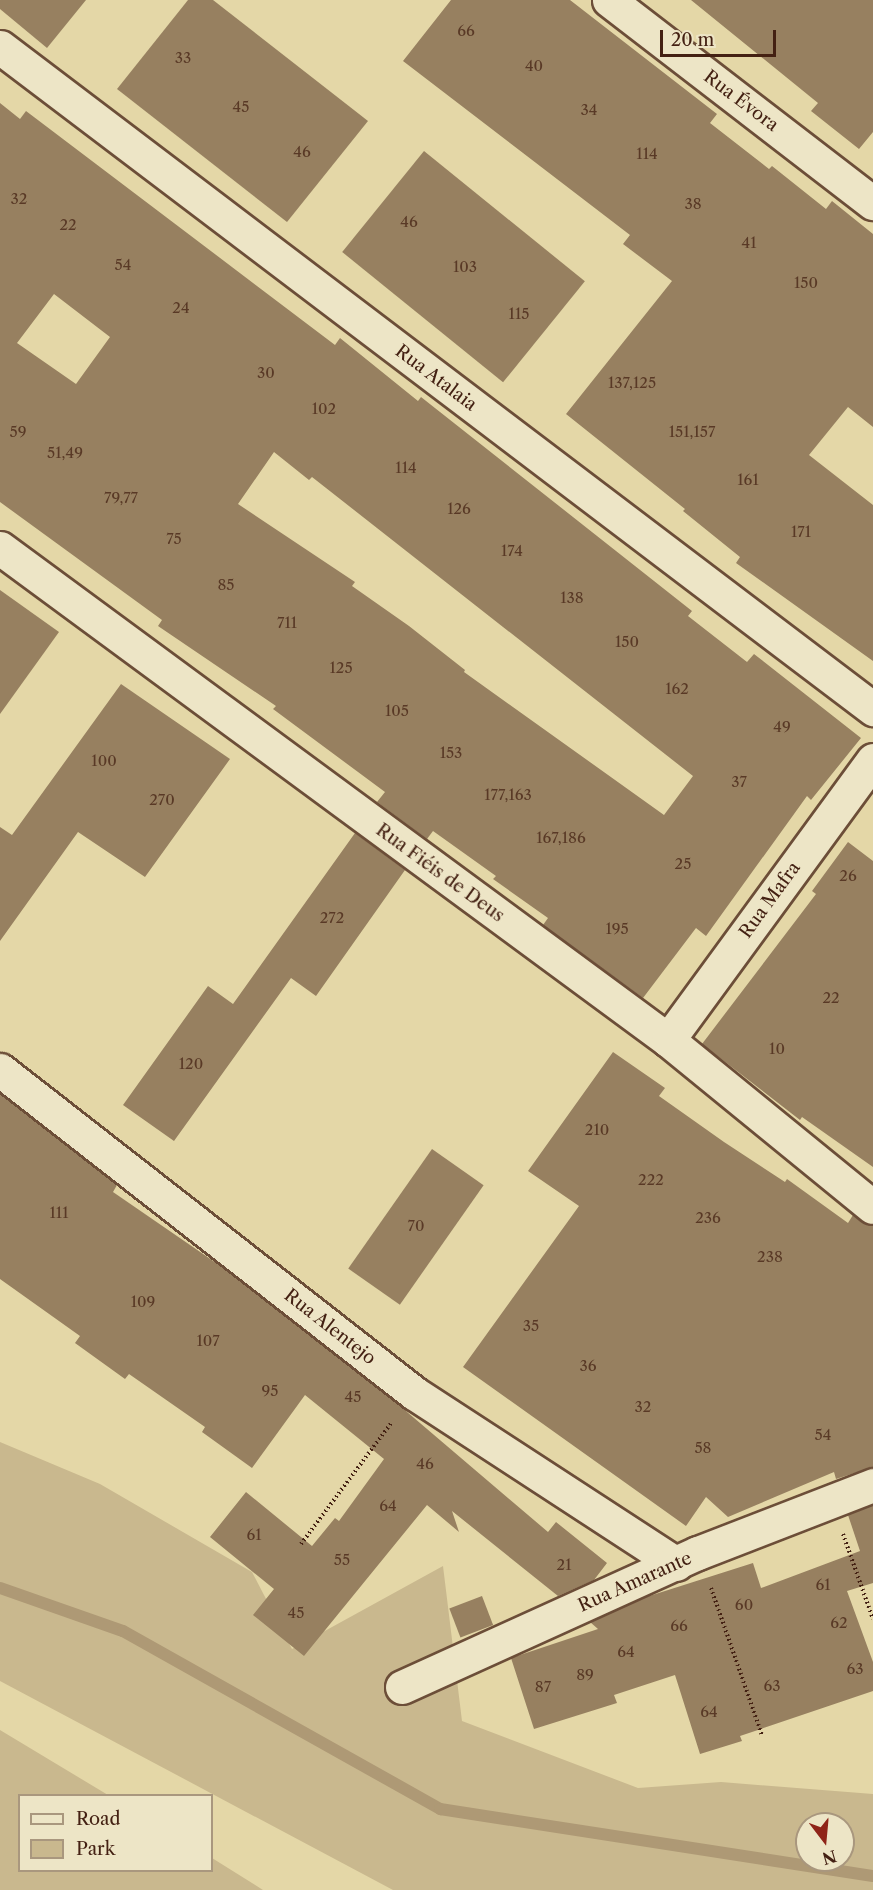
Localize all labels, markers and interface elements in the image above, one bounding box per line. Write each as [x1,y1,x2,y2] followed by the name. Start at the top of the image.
[663,18,778,56] scale bar
[457,22,475,40] house number: 66
[671,29,714,51] text: 20 m
[175,49,191,67] house number: 33
[525,57,543,75] house number: 40
[699,66,783,136] street label: Rua Évora
[233,98,249,116] house number: 45
[581,101,597,119] house number: 34
[293,143,311,161] house number: 46
[636,145,658,163] house number: 114
[11,190,27,208] house number: 32
[684,195,702,213] house number: 38
[400,213,418,231] house number: 46
[59,216,77,234] house number: 22
[742,234,756,252] house number: 41
[115,256,131,274] house number: 54
[453,258,477,276] house number: 103
[794,274,818,292] house number: 150
[172,299,190,317] house number: 24
[509,305,529,323] house number: 115
[391,340,481,416] street label: Rua Atalaia
[257,364,275,382] house number: 30
[608,374,656,392] house number: 137,125
[312,400,336,418] house number: 102
[10,423,26,441] house number: 59
[669,423,715,441] house number: 151,157
[47,444,83,462] house number: 51,49
[395,459,417,477] house number: 114
[737,471,759,489] house number: 161
[104,489,138,507] house number: 79,77
[447,500,471,518] house number: 126
[791,523,811,541] house number: 171
[166,530,182,548] house number: 75
[501,542,523,560] house number: 174
[217,576,235,594] house number: 85
[560,589,584,607] house number: 138
[277,614,297,632] house number: 711
[615,633,639,651] house number: 150
[329,659,353,677] house number: 125
[665,680,689,698] house number: 162
[385,702,409,720] house number: 105
[773,718,791,736] house number: 49
[440,744,462,762] house number: 153
[91,752,117,770] house number: 100
[731,773,747,791] house number: 37
[484,786,532,804] house number: 177,163
[149,791,175,809] house number: 270
[372,819,508,927] street label: Rua Fiéis de Deus
[536,829,586,847] house number: 167,186
[675,855,691,873] house number: 25
[735,857,805,943] street label: Rua Mafra
[839,867,857,885] house number: 26
[320,909,344,927] house number: 272
[605,920,629,938] house number: 195
[822,989,840,1007] house number: 22
[769,1040,785,1058] house number: 10
[179,1055,203,1073] house number: 120
[585,1121,609,1139] house number: 210
[638,1171,664,1189] house number: 222
[50,1204,68,1222] house number: 111
[695,1209,721,1227] house number: 236
[408,1217,424,1235] house number: 70
[757,1248,783,1266] house number: 238
[280,1284,380,1370] street label: Rua Alentejo
[131,1293,155,1311] house number: 109
[523,1317,539,1335] house number: 35
[196,1332,220,1350] house number: 107
[579,1357,597,1375] house number: 36
[262,1382,278,1400] house number: 95
[345,1388,361,1406] house number: 45
[635,1398,651,1416] house number: 32
[815,1426,831,1444] house number: 54
[694,1439,712,1457] house number: 58
[416,1455,434,1473] house number: 46
[379,1497,397,1515] house number: 64
[246,1526,262,1544] house number: 61
[575,1547,695,1617] street label: Rua Amarante
[334,1551,350,1569] house number: 55
[557,1556,571,1574] house number: 21
[815,1576,831,1594] house number: 61
[735,1596,753,1614] house number: 60
[288,1604,304,1622] house number: 45
[830,1614,848,1632] house number: 62
[670,1617,688,1635] house number: 66
[617,1643,635,1661] house number: 64
[846,1660,864,1678] house number: 63
[576,1666,594,1684] house number: 89
[763,1677,781,1695] house number: 63
[535,1678,551,1696] house number: 87
[700,1703,718,1721] house number: 64
[18,1794,213,1872] legend
[76,1808,121,1830] text: Road
[795,1812,855,1872] north arrow
[76,1838,115,1860] text: Park
[820,1846,839,1869] text: N

